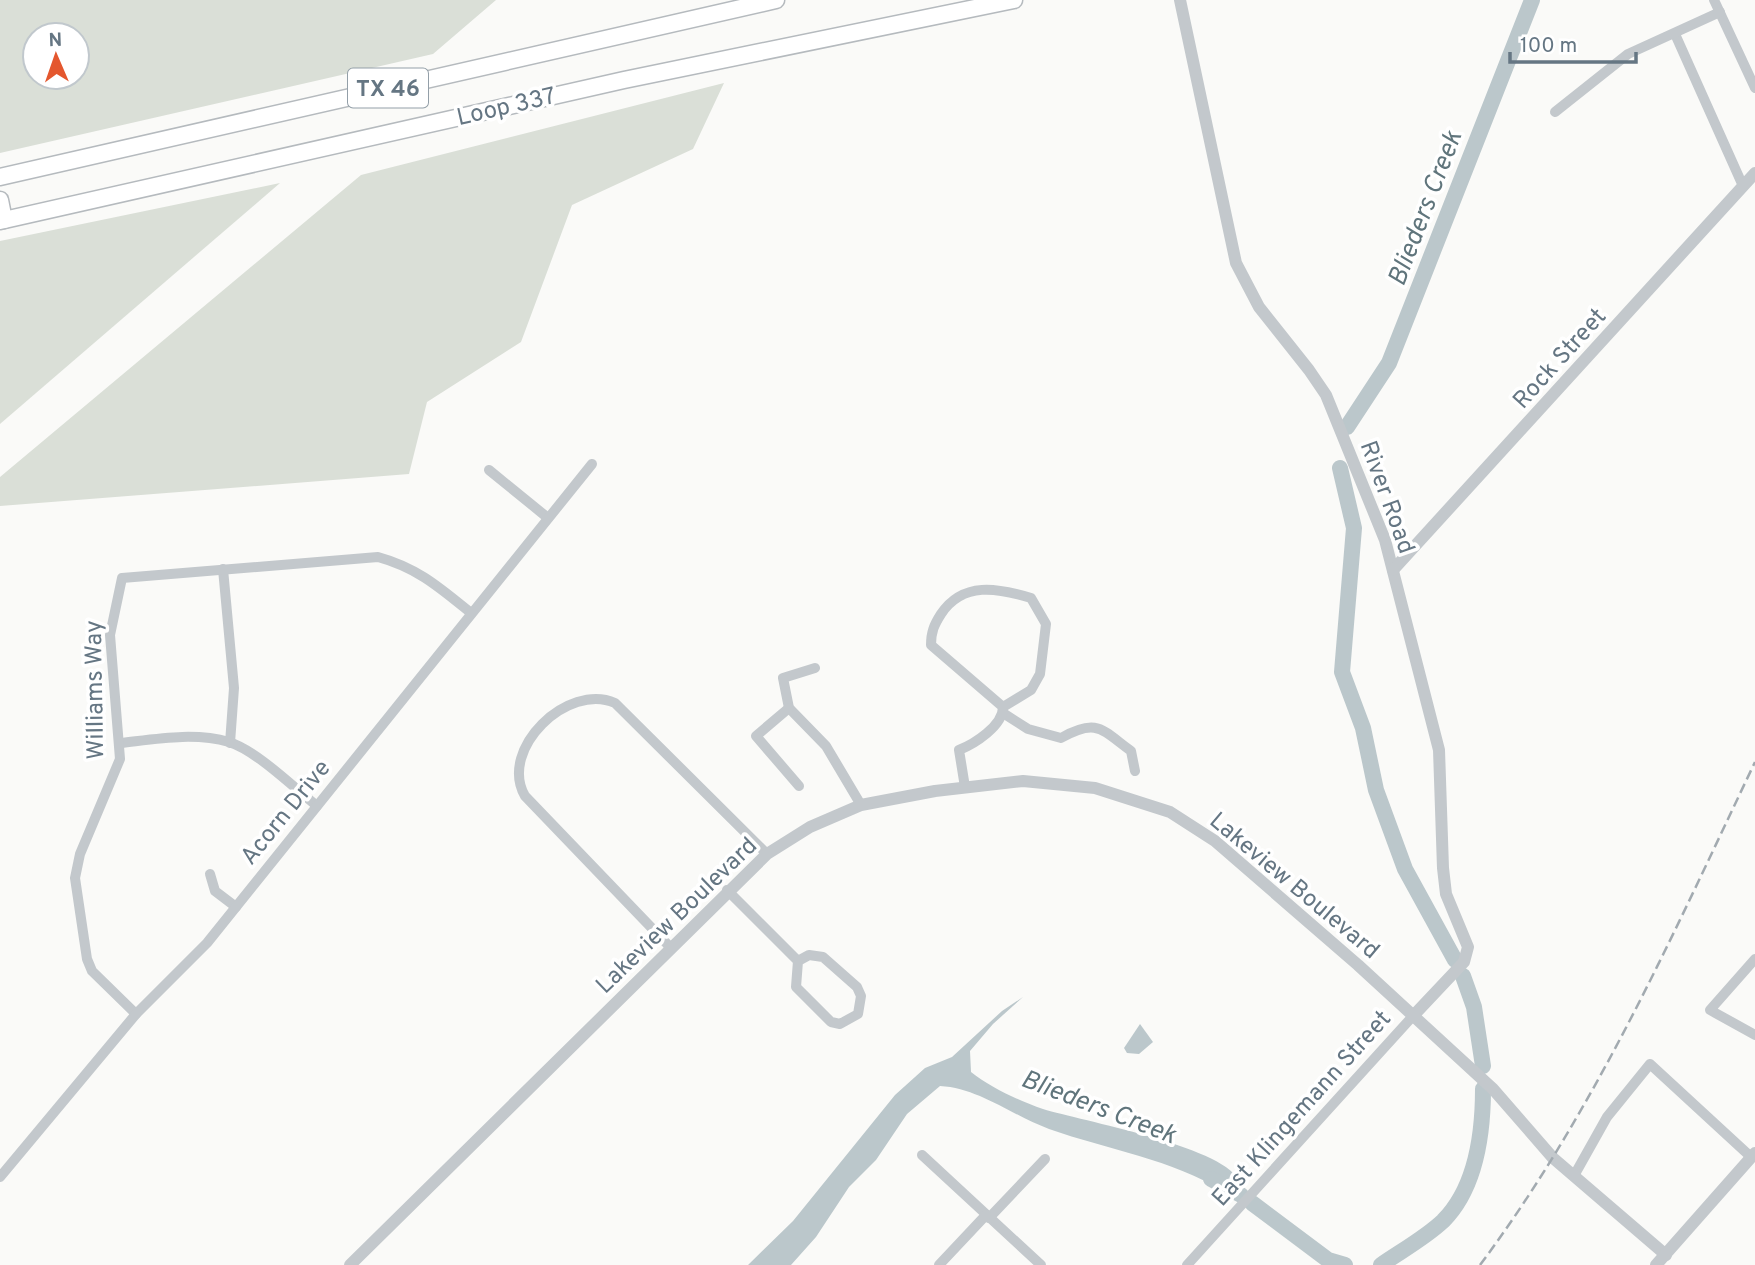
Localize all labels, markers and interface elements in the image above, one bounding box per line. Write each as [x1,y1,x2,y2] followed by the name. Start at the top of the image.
[21,21,91,91] north arrow
[1510,21,1636,65] scale bar
[48,29,63,53] text: N
[1520,33,1577,60] text: 100 m
[348,68,428,108] road number: TX 46
[454,82,559,134] street label: Loop 337
[1382,126,1471,291] water label: Blieders Creek
[1507,303,1614,416] street label: Rock Street
[1352,437,1420,558] street label: River Road
[80,620,112,760] street label: Williams Way
[235,755,338,872] street label: Acorn Drive
[1203,807,1385,966] street label: Lakeview Boulevard
[590,832,764,1001] street label: Lakeview Boulevard
[1206,1005,1399,1214] street label: East Klingemann Street
[1016,1064,1181,1153] water label: Blieders Creek

